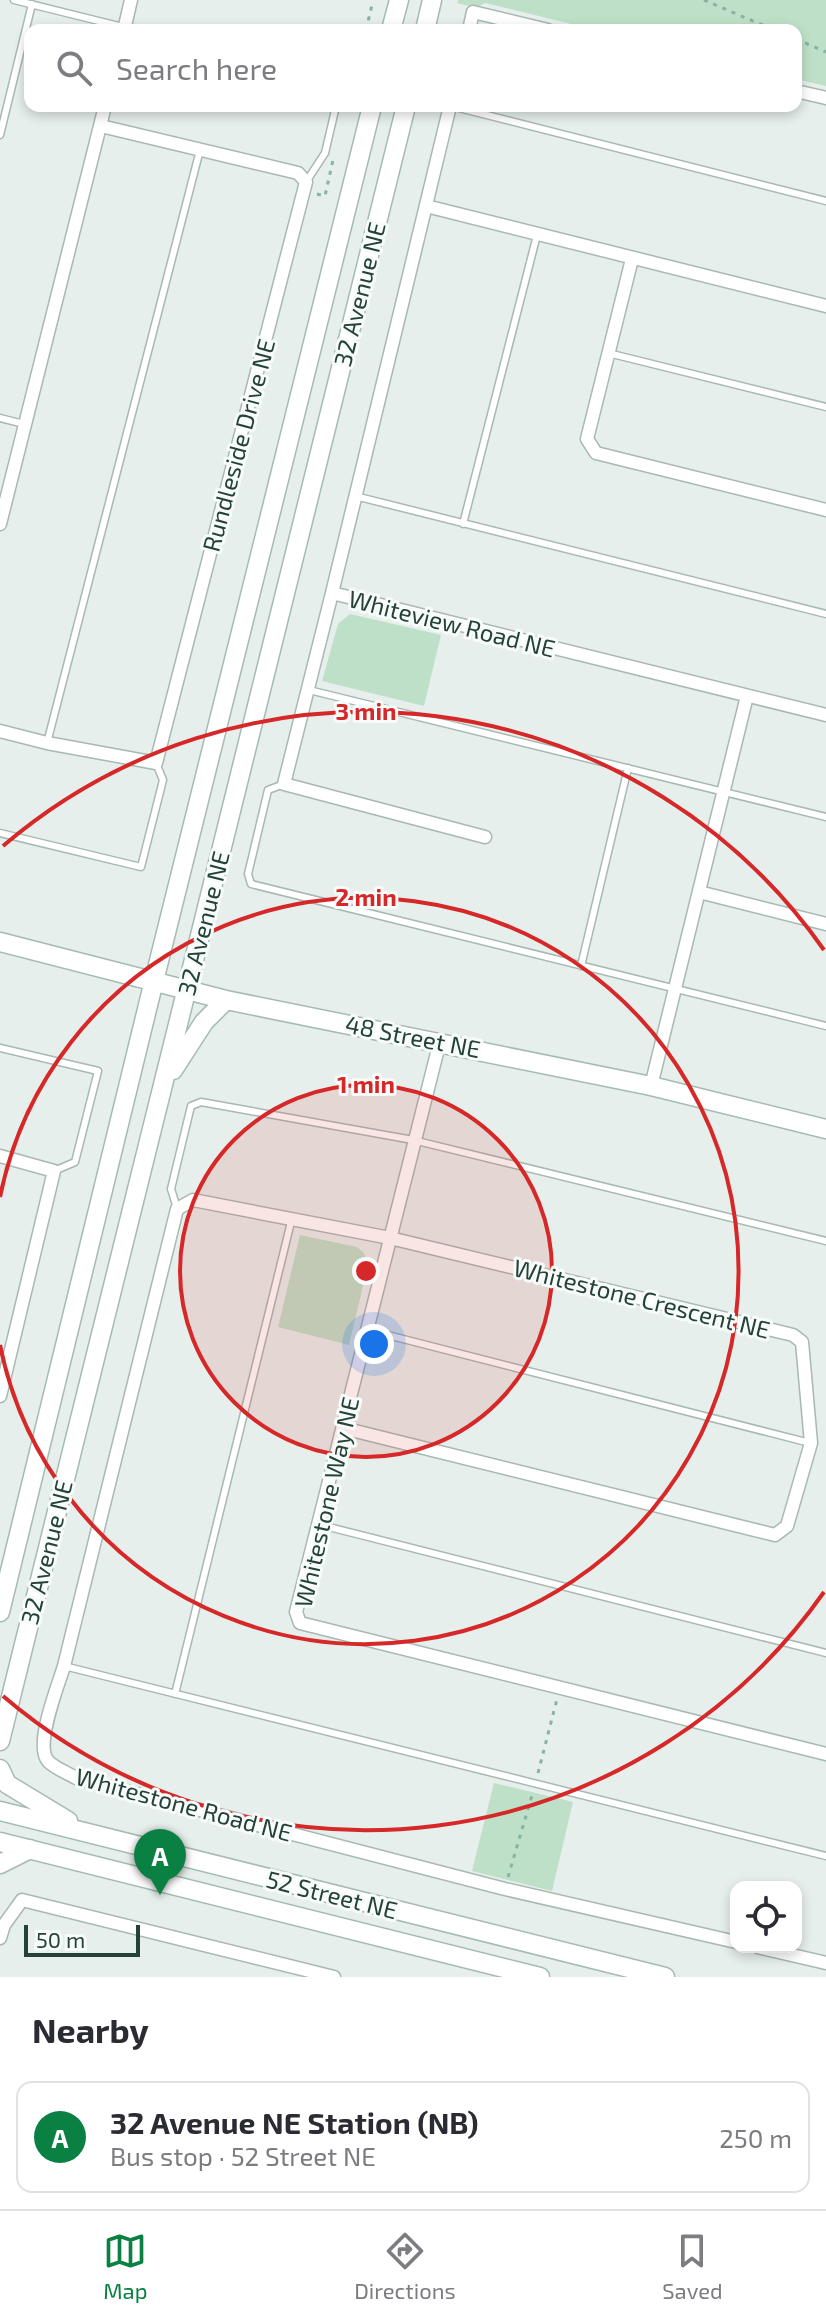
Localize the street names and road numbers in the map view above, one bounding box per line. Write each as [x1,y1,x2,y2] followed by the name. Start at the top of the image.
[327,219,391,369] street label: 32 Avenue NE
[196,335,280,555] street label: Rundleside Drive NE
[346,583,558,663] street label: Whiteview Road NE
[171,848,235,998] street label: 32 Avenue NE
[343,1009,483,1063] street label: 48 Street NE
[511,1252,773,1344] street label: Whitestone Crescent NE
[288,1394,364,1610] street label: Whitestone Way NE
[14,1477,78,1627] street label: 32 Avenue NE
[73,1761,295,1847] street label: Whitestone Road NE
[263,1864,401,1924] street label: 52 Street NE

